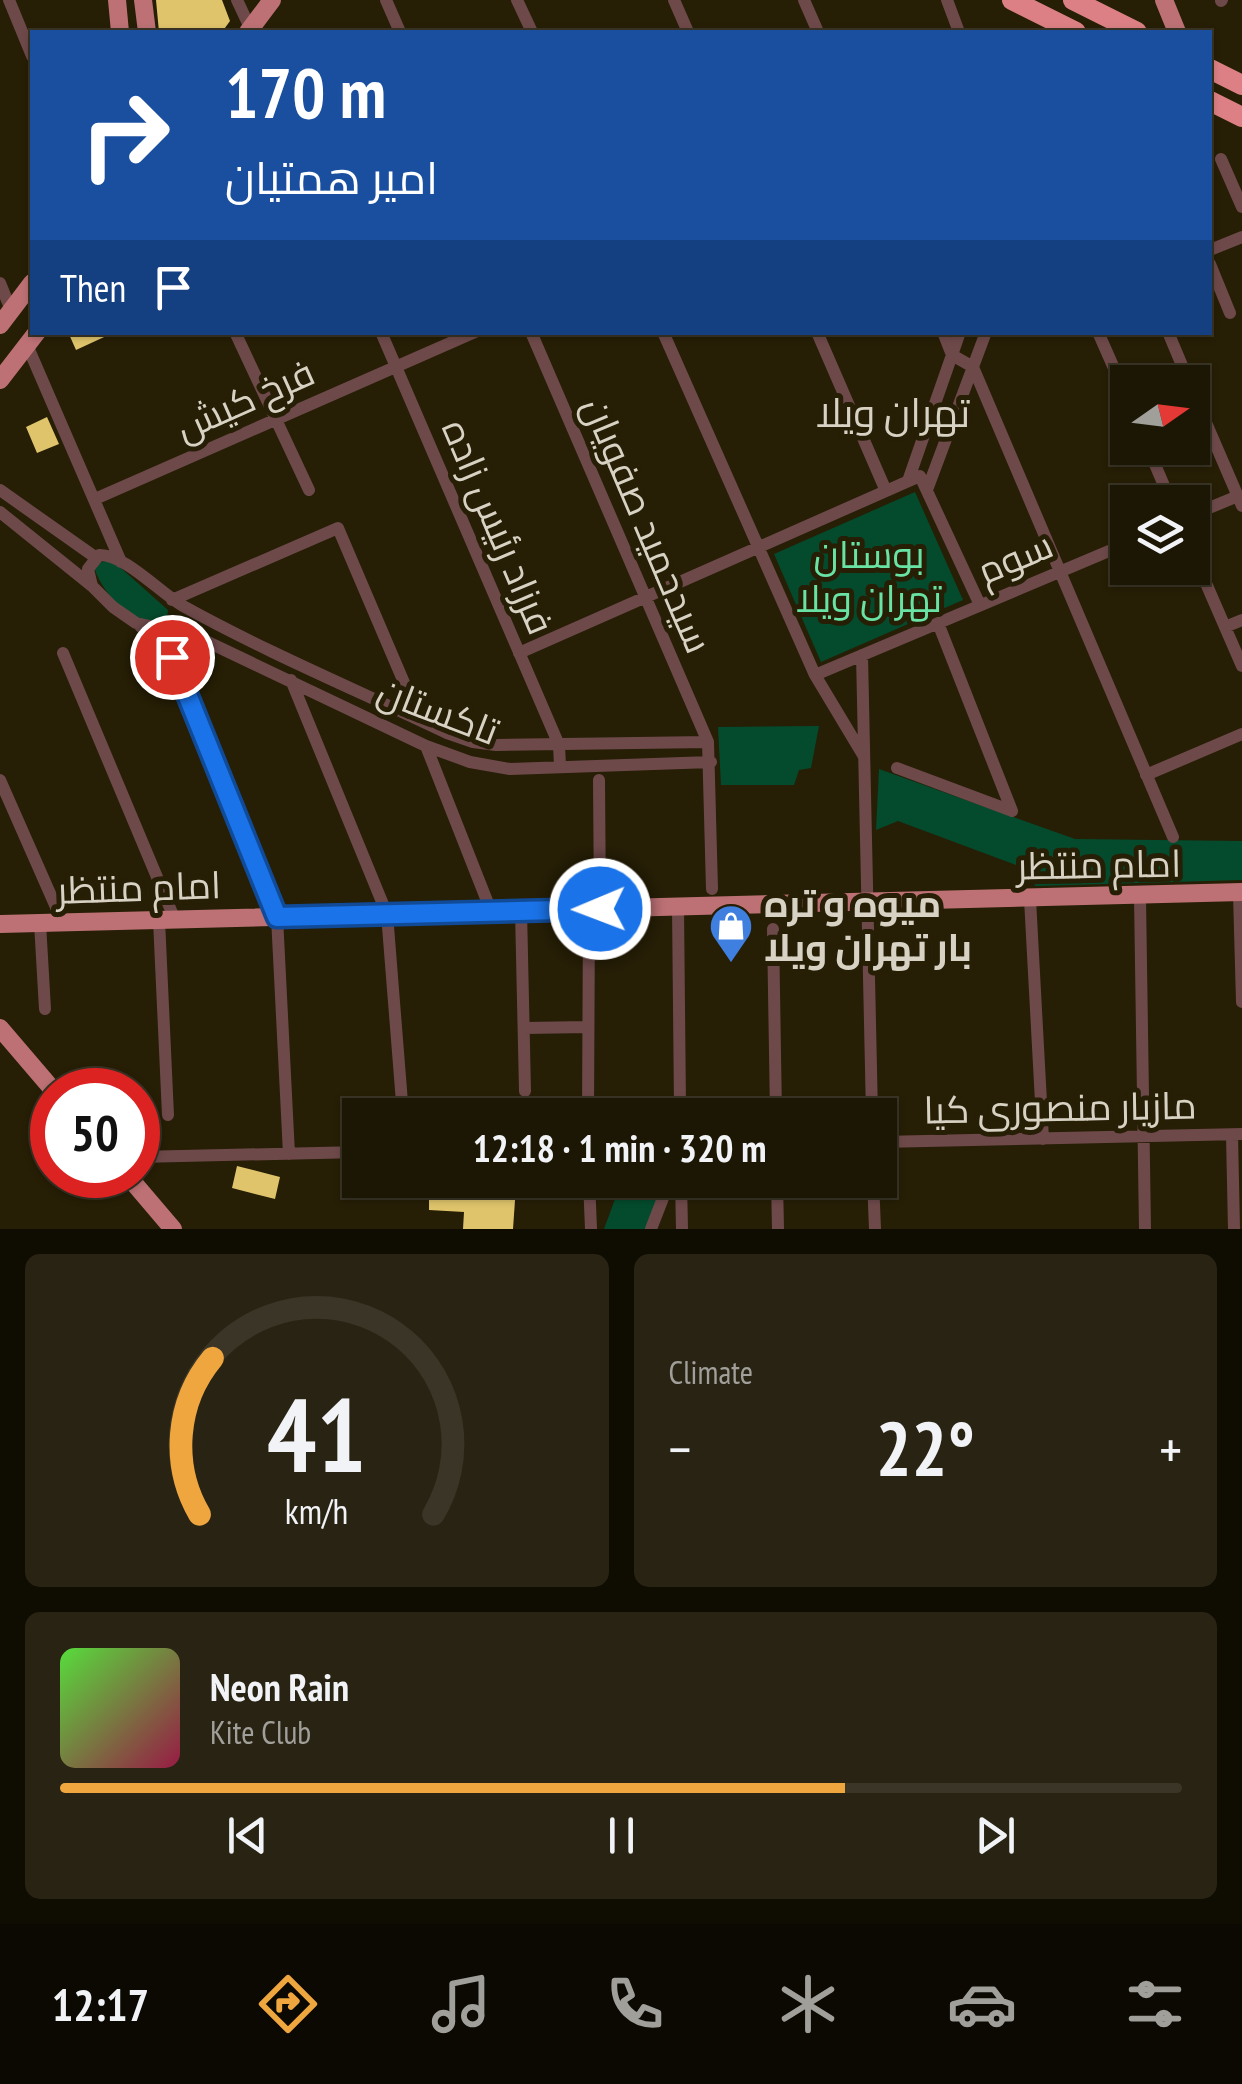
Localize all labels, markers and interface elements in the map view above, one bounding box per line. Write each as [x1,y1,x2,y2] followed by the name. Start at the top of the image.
[225,47,386,137] text: 170 m
[60,70,190,200] icon: right
[225,148,438,206] text: امیر همتیان
[146,260,201,315] icon: arrive
[60,263,126,312] text: Then
[167,346,322,453] street label: فرخ کیش
[1110,365,1210,465] north arrow
[1110,365,1210,585] map controls
[816,386,970,438] district label: تهران ویلا
[572,389,724,660] street label: سیدحمید صفویان
[432,412,567,641] street label: فرزاد رئیس زاده
[1110,485,1210,585] button: layers
[969,519,1061,597] street label: سوم
[796,529,942,622] park label: بوستان تهران ویلا
[130,615,215,700] pin
[145,630,200,685] icon: arrive
[371,664,506,755] street label: تاکستان
[1014,838,1182,892] street label: امام منتظر
[548,857,652,961] position arrow
[54,859,222,917] street label: امام منتظر
[764,878,972,971] place label: میوه و تره بار تهران ویلا
[708,903,754,964] shop icon: میوه و تره بار تهران ویلا
[30,1068,160,1198] speed limit sign: 50
[923,1080,1197,1133] street label: مازیار منصوری کیا
[473,1123,766,1172] text: 12:18 · 1 min · 320 m
[669,1351,753,1393] text: Climate
[267,1366,366,1501] text: 41
[876,1400,975,1497] text: 22°
[669,1413,691,1484] text: −
[1159,1413,1182,1484] text: +
[285,1488,348,1534] text: km/h
[210,1662,349,1711] text: Neon Rain
[210,1711,311,1753] text: Kite Club
[220,1808,275,1863] icon: previous
[594,1808,649,1863] icon: pause
[968,1808,1023,1863] icon: next
[253,1969,323,2039] icon: directions
[426,1969,496,2039] icon: music
[600,1969,670,2039] icon: phone
[773,1969,843,2039] icon: climate
[947,1969,1017,2039] icon: car
[1120,1969,1190,2039] icon: filters
[52,1975,149,2033] text: 12:17

